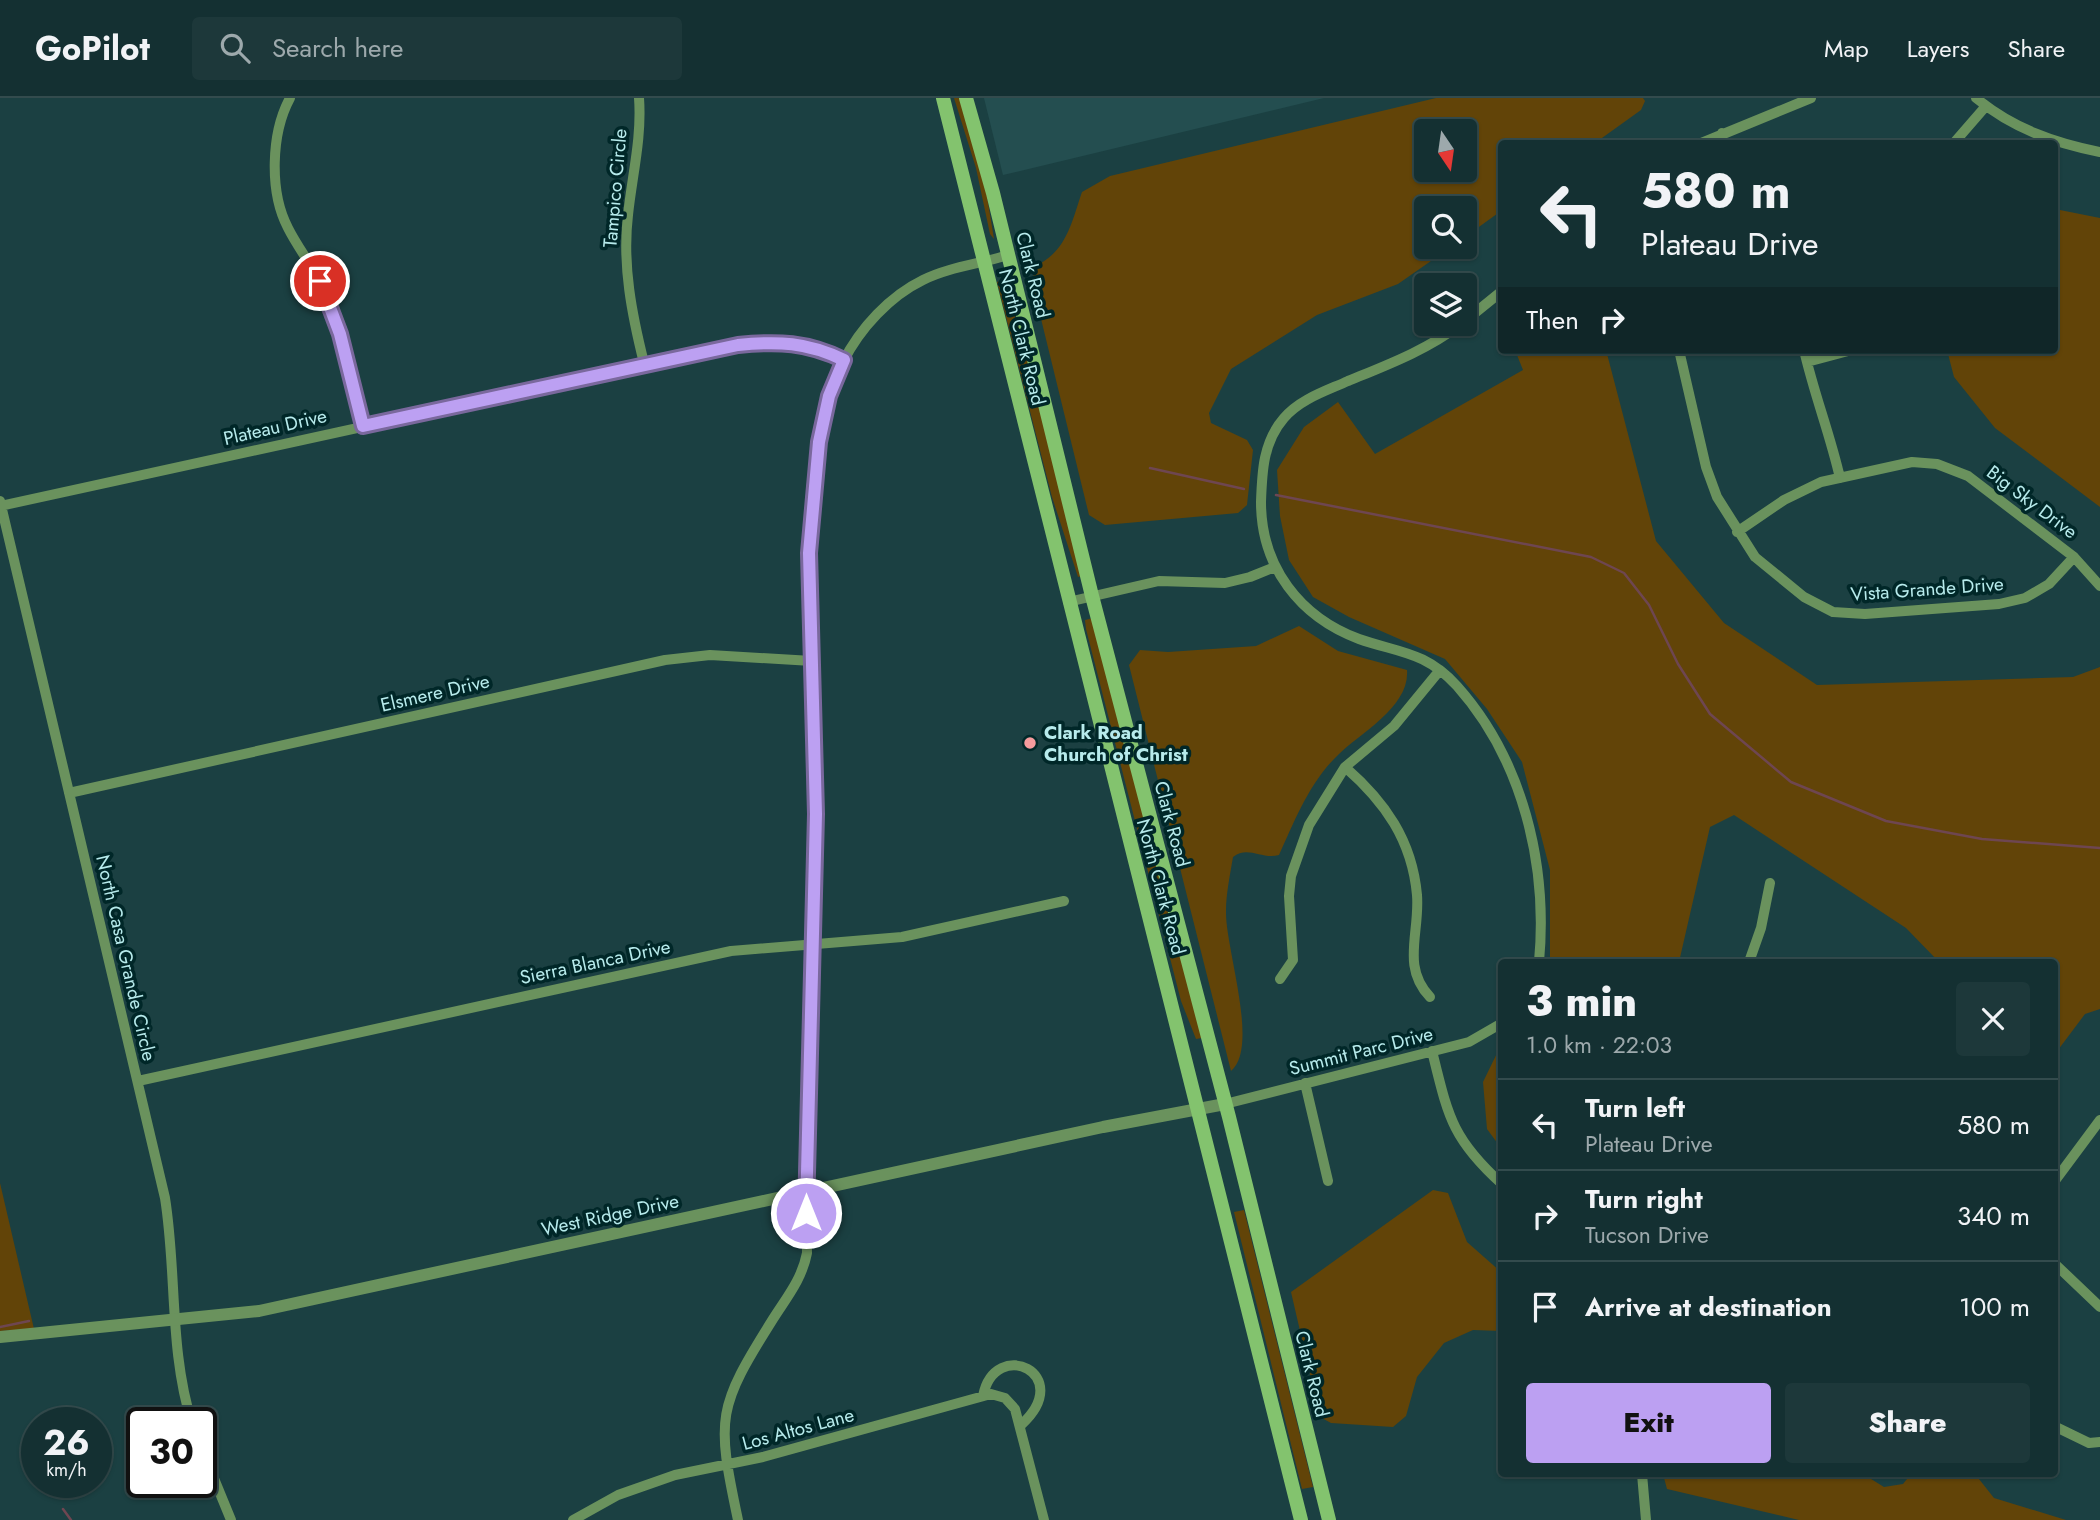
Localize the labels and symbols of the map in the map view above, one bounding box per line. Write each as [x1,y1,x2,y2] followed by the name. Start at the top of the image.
[1414,119,1477,182] north arrow
[596,127,634,249] street label: Tampico Circle
[1009,229,1057,321] street label: Clark Road
[290,251,350,311] pin
[992,266,1052,408] street label: North Clark Road
[221,402,330,452] street label: Plateau Drive
[1981,459,2083,545] street label: Big Sky Drive
[1850,570,2005,608] street label: Vista Grande Drive
[378,667,492,719] street label: Elsmere Drive
[1044,719,1188,768] place label: Clark Road Church of Christ
[1022,735,1038,751] marker: Clark Road Church of Christ
[1148,778,1196,870] street label: Clark Road
[1130,816,1192,958] street label: North Clark Road
[89,852,163,1064] street label: North Casa Grande Circle
[517,933,673,991] street label: Sierra Blanca Drive
[1286,1020,1436,1082] street label: Summit Parc Drive
[769,1176,843,1250] position arrow
[539,1187,681,1243] street label: West Ridge Drive
[1288,1328,1336,1420] street label: Clark Road
[739,1401,857,1457] street label: Los Altos Lane
[126,1407,217,1498] speed limit sign: 30

